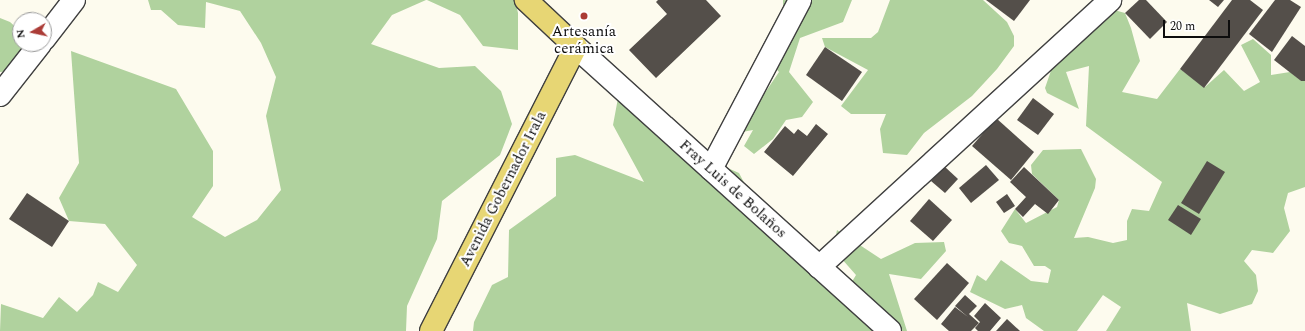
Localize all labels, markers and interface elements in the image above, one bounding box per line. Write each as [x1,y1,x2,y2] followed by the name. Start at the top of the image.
[579,11,589,21] marker: Artesanía cerámica
[12,12,52,52] north arrow
[1165,12,1232,38] scale bar
[1170,17,1195,36] text: 20 m
[552,22,616,57] place label: Artesanía cerámica
[12,28,30,40] text: N
[456,108,550,270] street label: Avenida Gobernador Irala
[676,136,790,242] street label: Fray Luis de Bolaños

